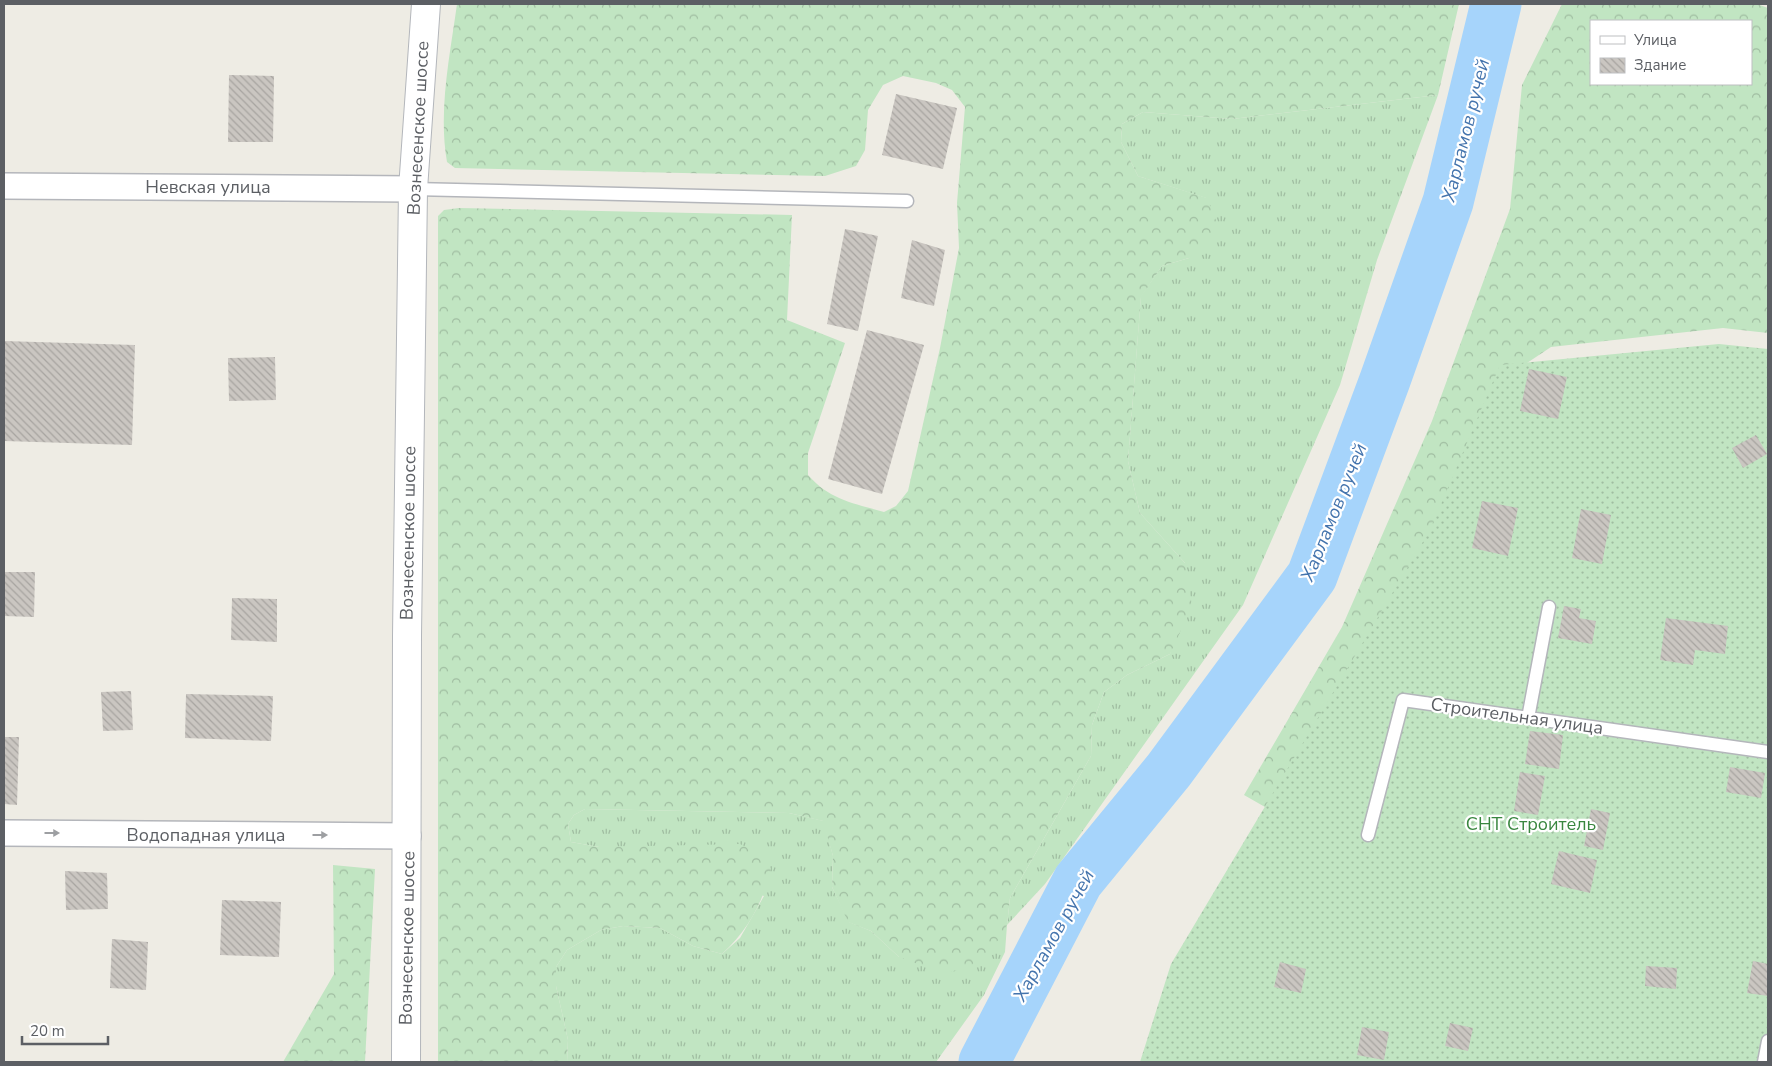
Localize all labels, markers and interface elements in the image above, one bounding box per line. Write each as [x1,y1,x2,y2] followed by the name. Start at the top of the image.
[1590,20,1752,85] legend
[1633,30,1677,50] text: Улица
[401,40,435,216] street label: Вознесенское шоссе
[1634,55,1686,75] text: Здание
[1435,56,1496,205] water label: Харламов ручей
[145,175,271,199] street label: Невская улица
[1294,440,1373,586] water label: Харламов ручей
[394,446,422,620] street label: Вознесенское шоссе
[1429,692,1605,740] street label: Строительная улица
[1466,812,1596,836] park label: СНТ Строитель
[127,823,285,847] street label: Водопадная улица
[45,829,61,837] one-way arrow
[312,831,328,839] one-way arrow
[393,851,421,1025] street label: Вознесенское шоссе
[1007,865,1101,1007] water label: Харламов ручей
[22,1014,109,1046] scale bar
[30,1021,65,1041] text: 20 m

